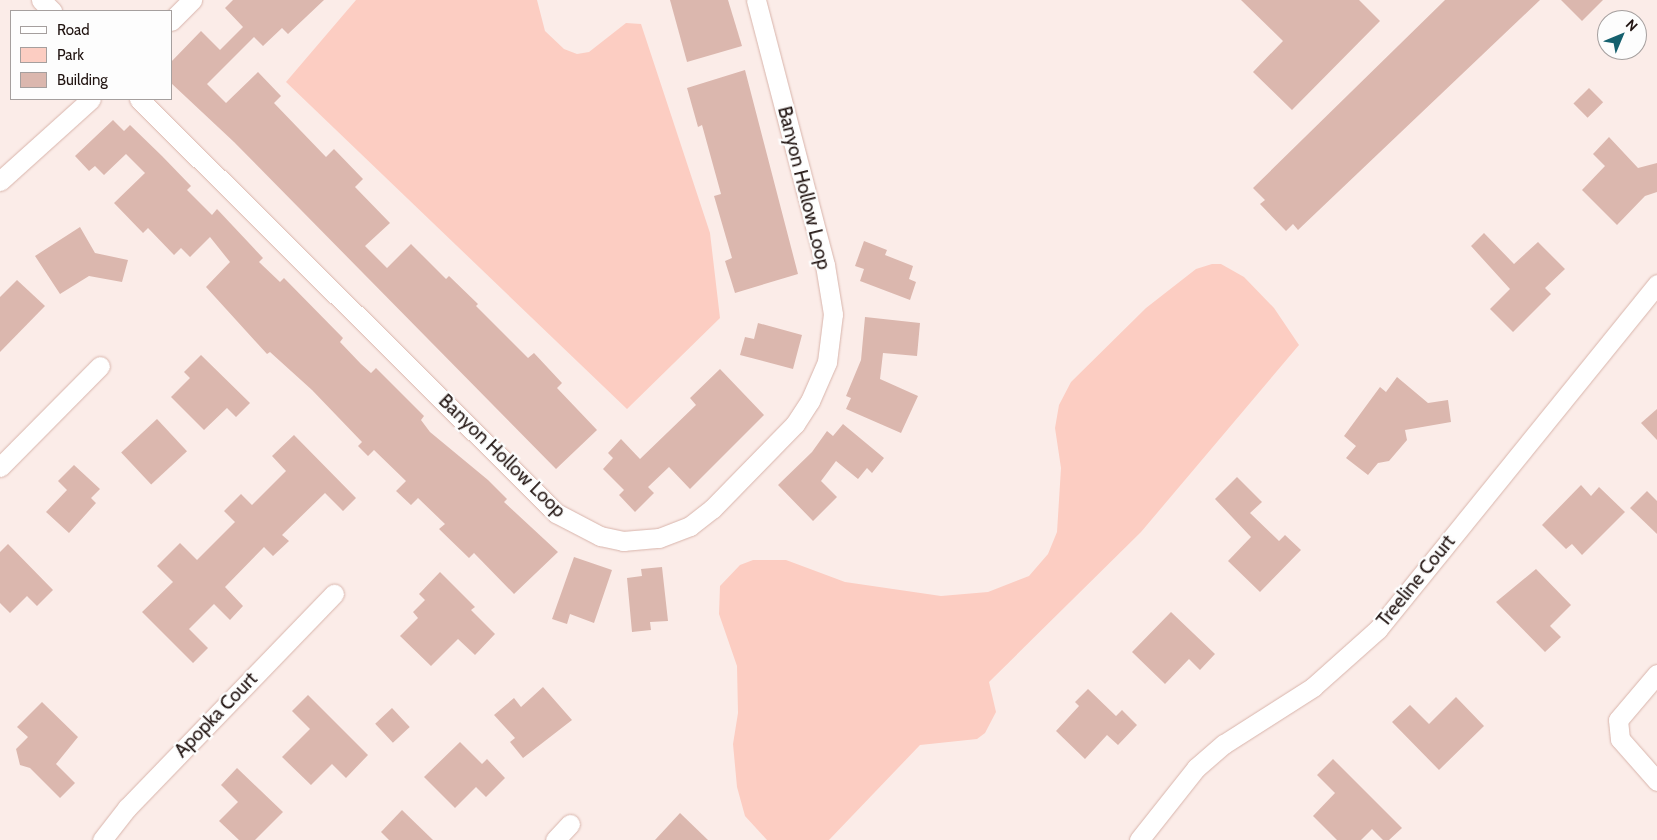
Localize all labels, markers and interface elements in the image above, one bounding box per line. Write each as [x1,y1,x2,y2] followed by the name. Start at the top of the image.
[10,10,172,100] legend
[1597,10,1647,60] north arrow
[1622,15,1642,35] text: N
[57,21,90,39] text: Road
[57,46,84,64] text: Park
[57,71,108,89] text: Building
[773,104,835,272] street label: Banyon Hollow Loop
[434,390,570,522] street label: Banyon Hollow Loop
[1372,531,1460,631] street label: Treeline Court
[170,668,262,762] street label: Apopka Court

